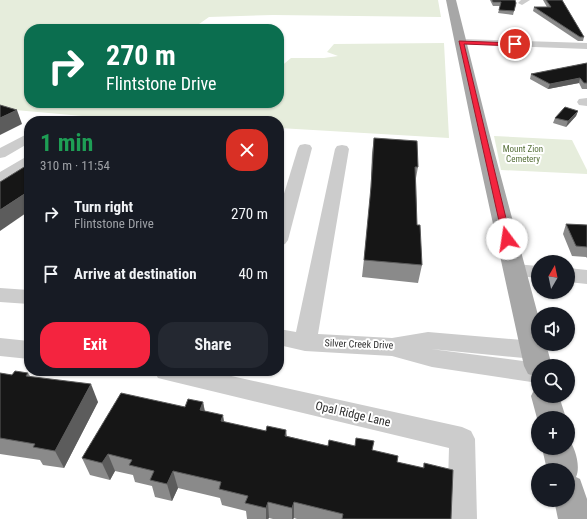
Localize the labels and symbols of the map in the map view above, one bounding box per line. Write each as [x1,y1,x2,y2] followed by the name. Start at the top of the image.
[498,27,532,61] pin
[503,144,543,164] park label: Mount Zion Cemetery
[486,218,528,260] position arrow
[531,255,575,299] north arrow
[324,337,394,351] street label: Silver Creek Drive
[314,399,392,430] street label: Opal Ridge Lane

